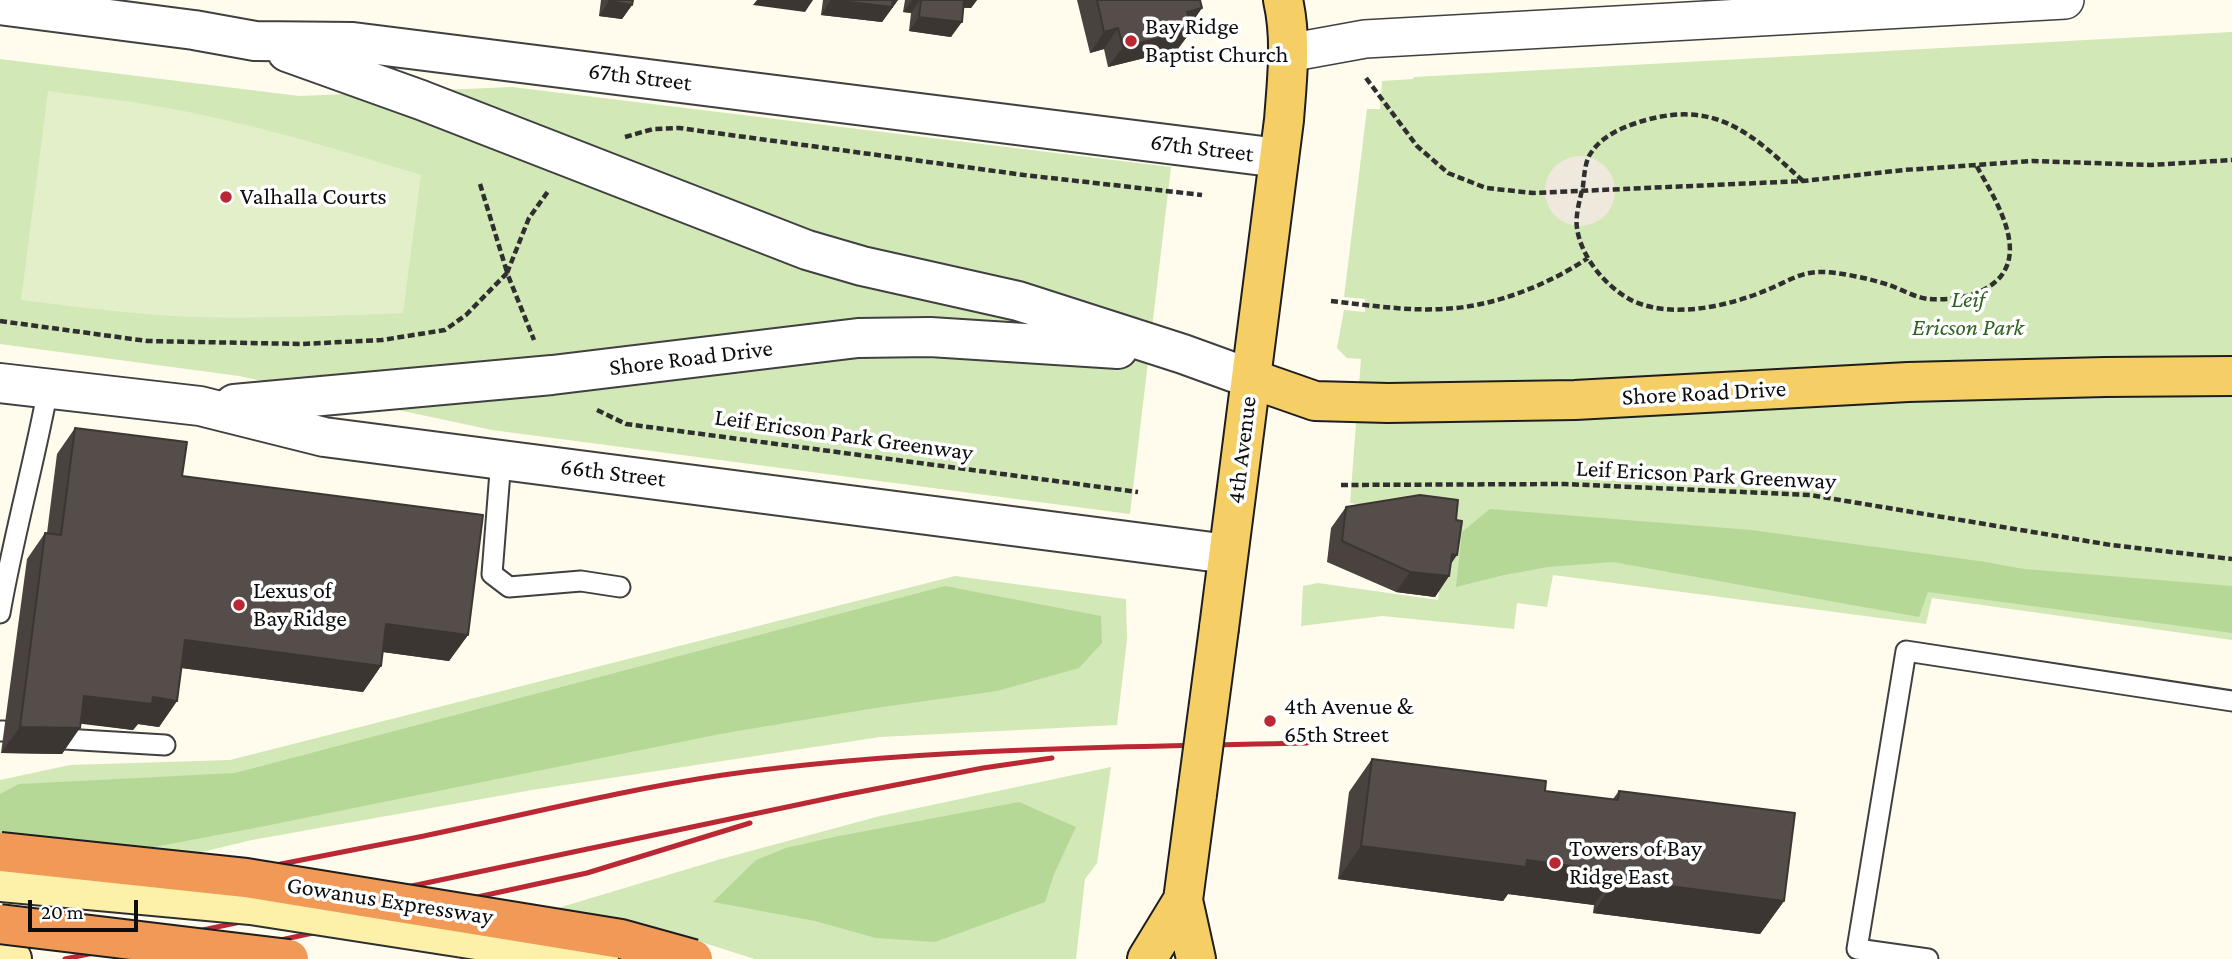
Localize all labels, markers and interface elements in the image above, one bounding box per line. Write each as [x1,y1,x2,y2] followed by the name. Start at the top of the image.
[1145,13,1288,69] place label: Bay Ridge Baptist Church
[1123,33,1139,49] marker: Bay Ridge Baptist Church
[587,56,693,98] street label: 67th Street
[1149,127,1255,169] street label: 67th Street
[240,183,387,211] place label: Valhalla Courts
[218,189,234,205] marker: Valhalla Courts
[1912,286,2024,342] park label: Leif Ericson Park
[608,334,774,382] street label: Shore Road Drive
[1621,374,1787,412] street label: Shore Road Drive
[1221,395,1263,505] street label: 4th Avenue
[713,403,975,467] street label: Leif Ericson Park Greenway
[559,452,667,494] street label: 66th Street
[1575,454,1837,496] street label: Leif Ericson Park Greenway
[253,577,347,633] place label: Lexus of Bay Ridge
[231,597,247,613] marker: Lexus of Bay Ridge
[1284,693,1413,749] place label: 4th Avenue & 65th Street
[1262,713,1278,729] marker: 4th Avenue & 65th Street
[1569,835,1702,891] place label: Towers of Bay Ridge East
[1547,855,1563,871] marker: Towers of Bay Ridge East
[285,870,495,932] street label: Gowanus Expressway
[32,886,142,930] scale bar
[41,900,84,924] text: 20 m

